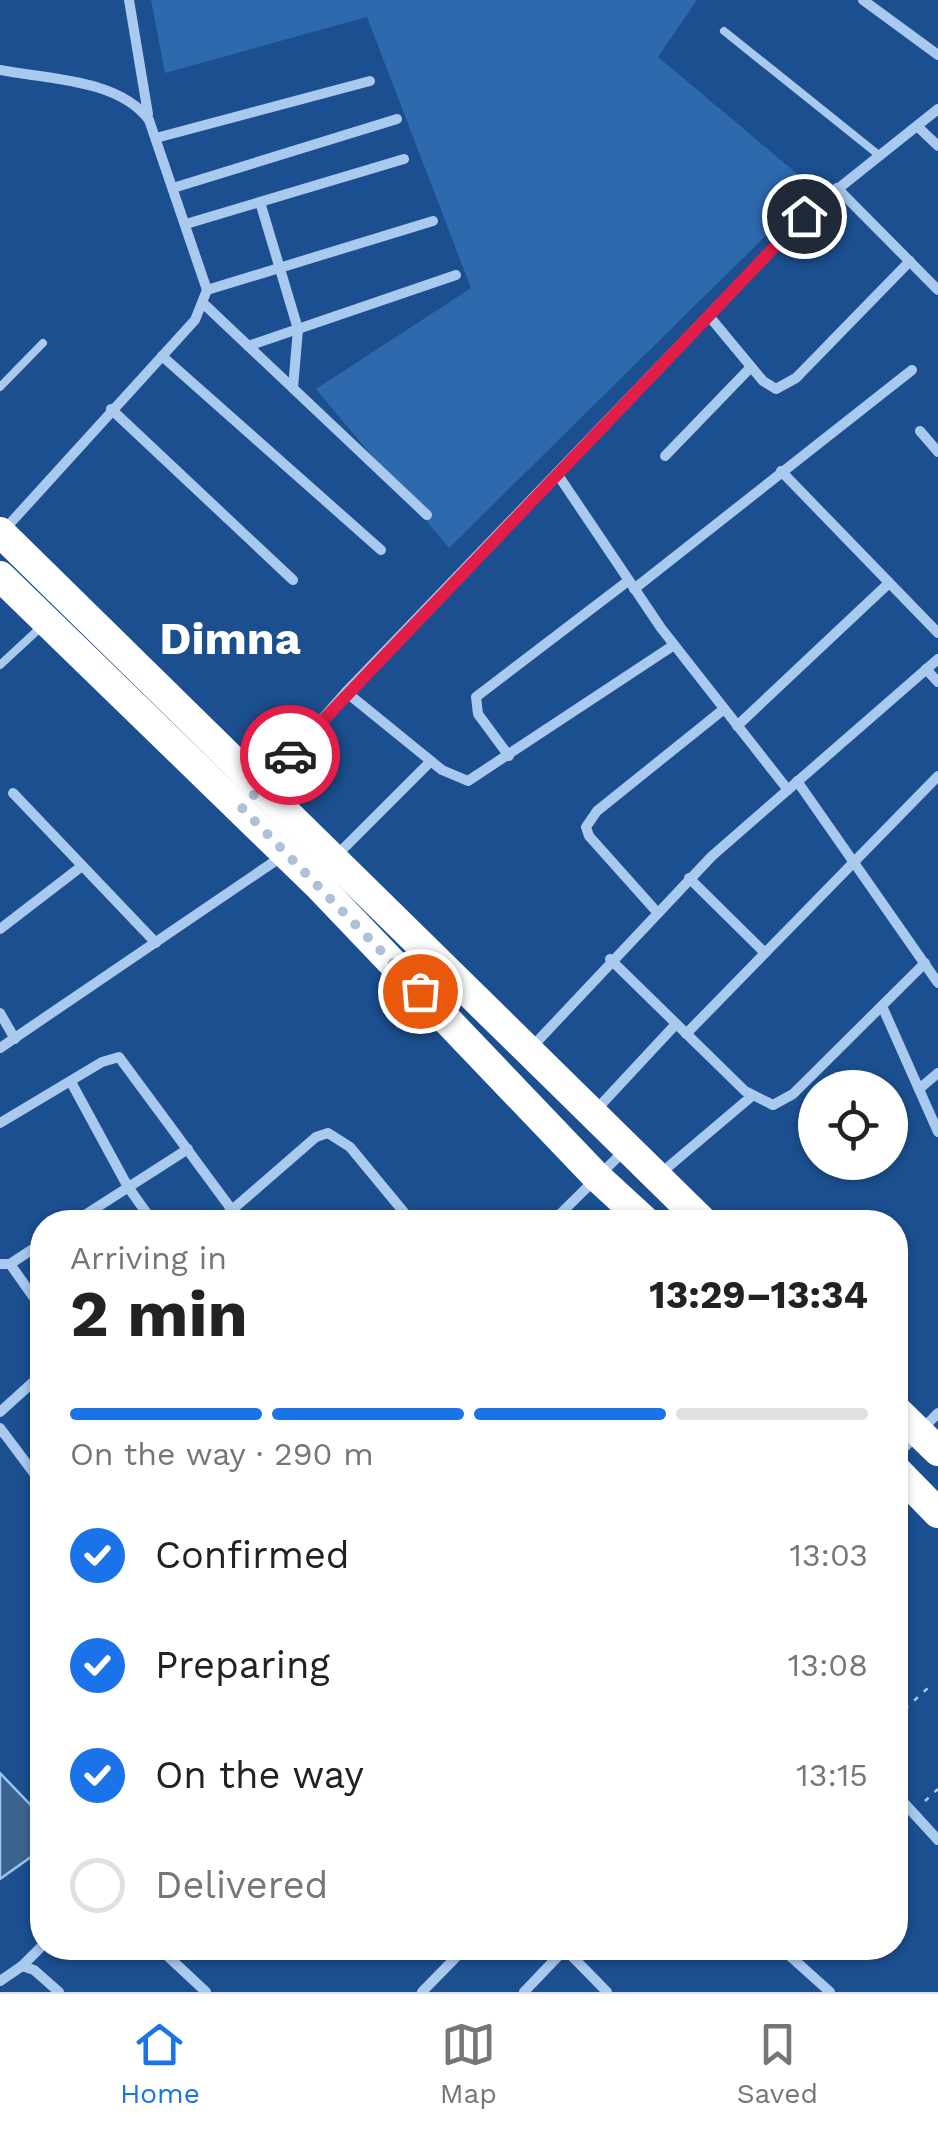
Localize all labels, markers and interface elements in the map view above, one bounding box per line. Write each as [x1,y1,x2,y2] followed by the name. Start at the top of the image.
[762,174,847,259] pin
[777,189,832,244] icon: home
[159,612,301,665] district label: Dimna
[240,705,340,805] courier
[263,728,318,783] icon: car
[378,949,463,1034] pin
[393,964,448,1019] icon: bag
[798,1070,908,1180] map controls
[798,1070,908,1180] button: locate
[70,1239,227,1277] text: Arriving in
[649,1273,868,1317] text: 13:29–13:34
[70,1276,248,1352] text: 2 min
[70,1435,374,1473] text: On the way · 290 m
[70,1528,125,1583] icon: check
[155,1533,350,1577] text: Confirmed
[789,1536,868,1574] text: 13:03
[70,1638,125,1693] icon: check
[155,1643,330,1687] text: Preparing
[788,1646,868,1684] text: 13:08
[70,1748,125,1803] icon: check
[155,1753,364,1797] text: On the way
[796,1756,868,1794] text: 13:15
[155,1863,328,1907] text: Delivered
[120,2017,200,2110] tab: Home
[440,2017,497,2110] tab: Map
[737,2017,818,2110] tab: Saved

